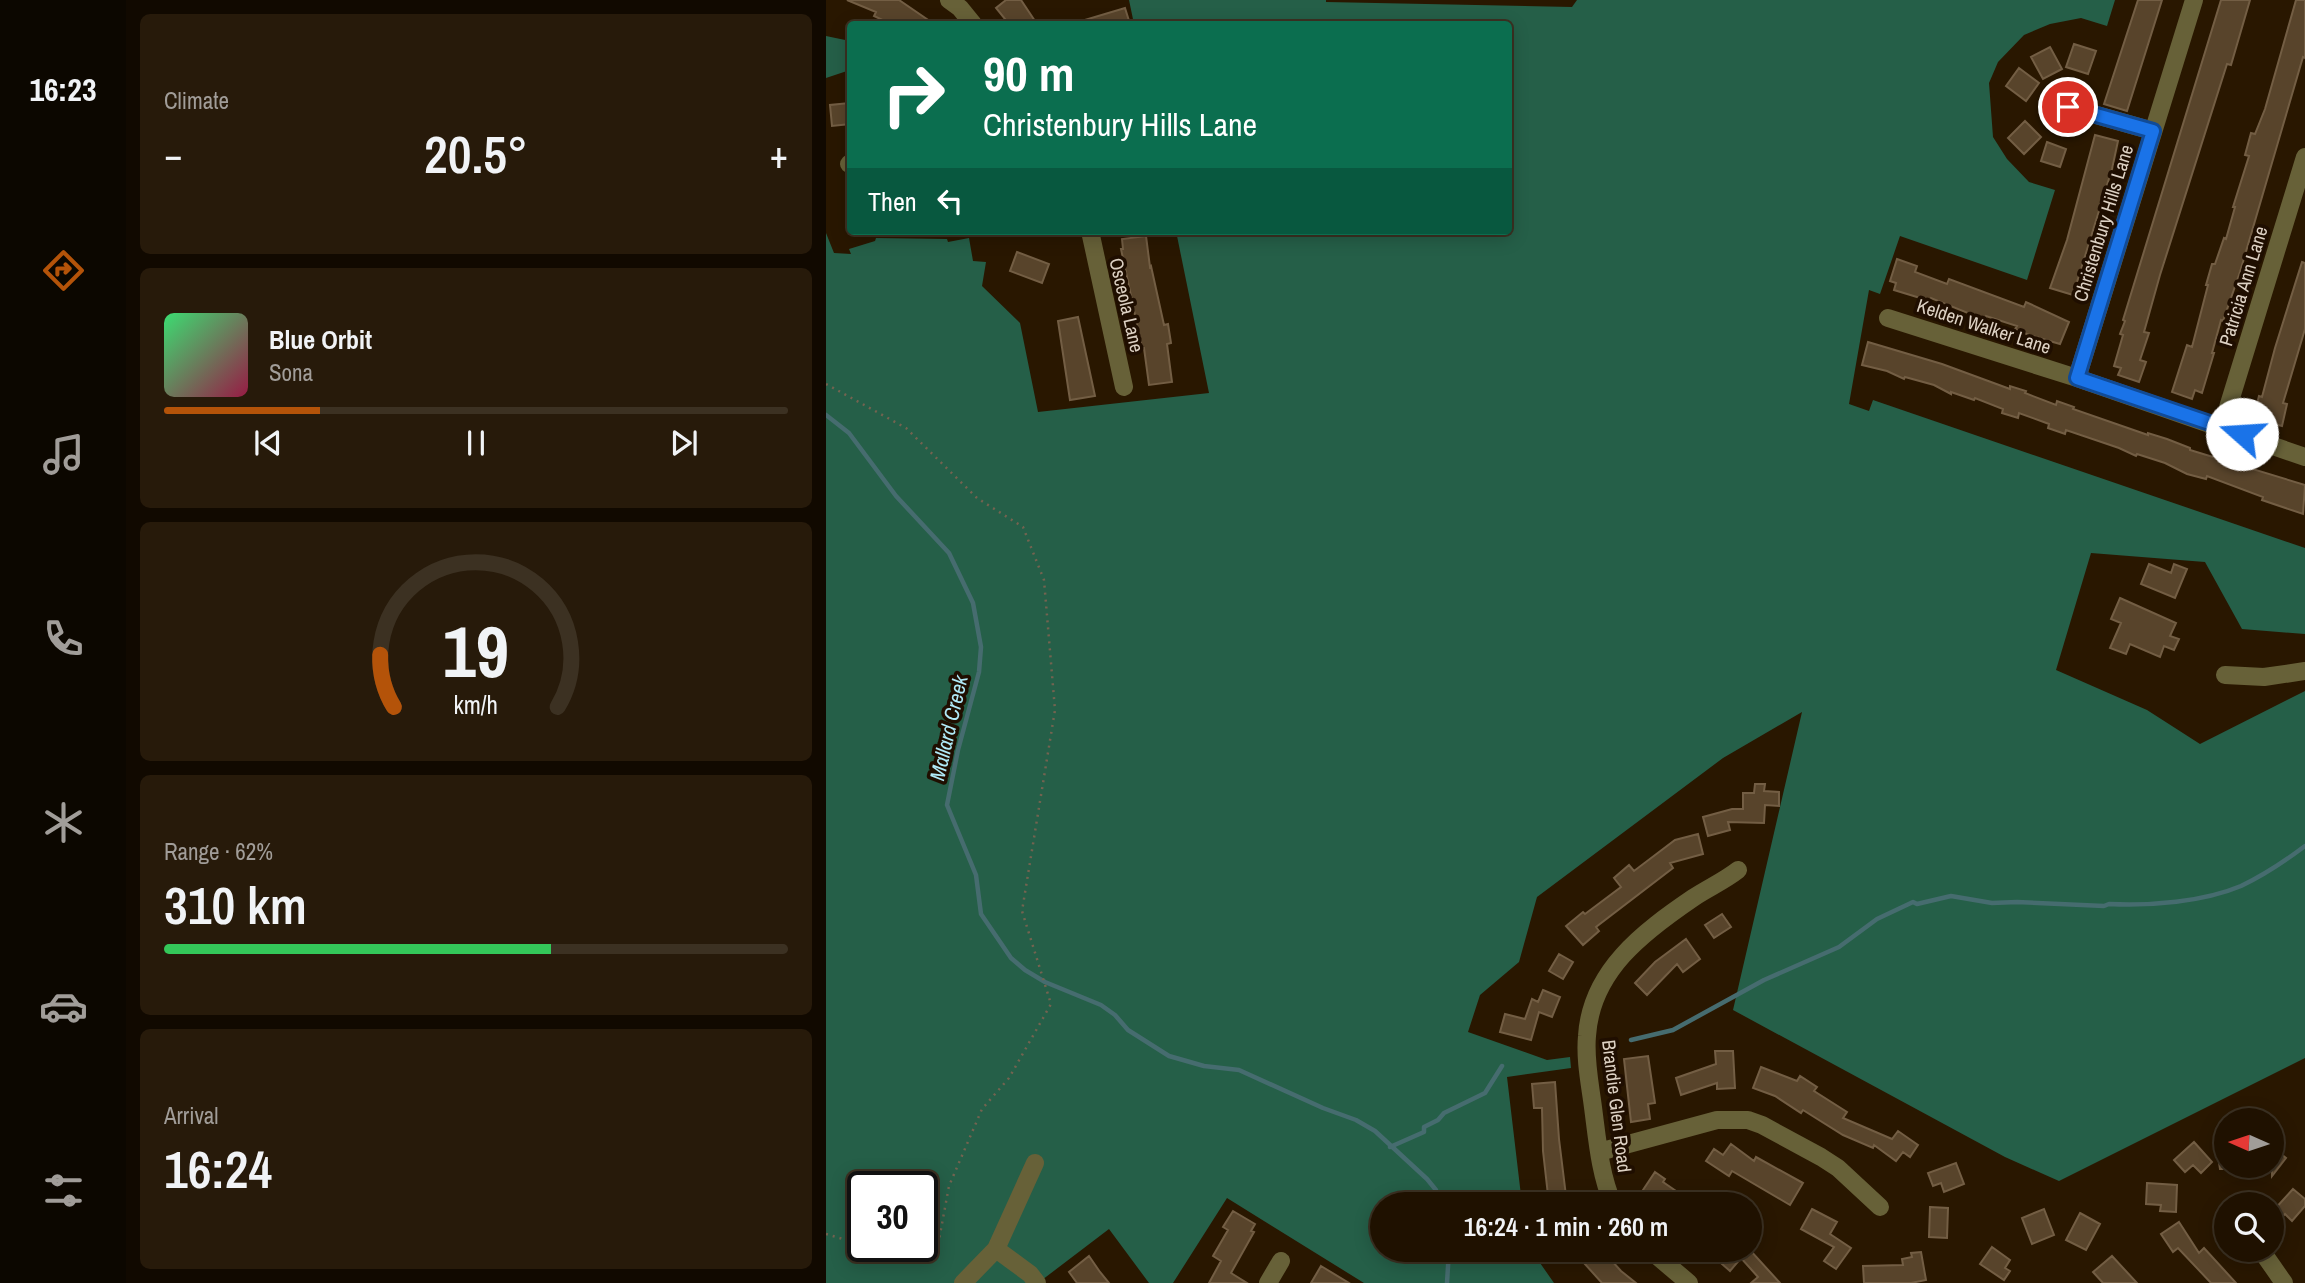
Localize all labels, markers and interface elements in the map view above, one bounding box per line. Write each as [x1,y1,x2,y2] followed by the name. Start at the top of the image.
[983,40,1075,106] text: 90 m
[868,49,959,140] icon: right
[29,68,97,111] text: 16:23
[2038,77,2098,137] pin
[164,85,229,116] text: Climate
[2049,88,2087,126] icon: arrive
[983,103,1257,146] text: Christenbury Hills Lane
[424,119,528,189] text: 20.5°
[164,129,182,180] text: −
[770,129,788,180] text: +
[2067,141,2139,305] street label: Christenbury Hills Lane
[931,182,969,220] icon: left
[868,184,917,219] text: Then
[2212,223,2274,349] street label: Patricia Ann Lane
[39,246,88,295] icon: directions
[1104,255,1150,355] street label: Osceola Lane
[1914,292,2054,360] street label: Kelden Walker Lane
[269,322,372,357] text: Blue Orbit
[269,357,313,388] text: Sona
[2205,397,2279,471] position arrow
[249,424,287,462] icon: previous
[457,424,495,462] icon: pause
[665,424,703,462] icon: next
[39,430,88,479] icon: music
[443,603,509,701] text: 19
[39,614,88,663] icon: phone
[922,671,975,783] water label: Mallard Creek
[454,688,498,722] text: km/h
[39,798,88,847] icon: climate
[164,836,273,867] text: Range · 62%
[164,870,307,940] text: 310 km
[39,982,88,1031] icon: car
[1596,1038,1638,1174] street label: Brandie Glen Road
[164,1100,219,1131] text: Arrival
[2214,1108,2284,1178] north arrow
[2214,1108,2284,1262] map controls
[164,1134,272,1204] text: 16:24
[39,1166,88,1215] icon: filters
[847,1171,938,1262] speed limit sign: 30
[2214,1192,2284,1262] button: search
[1464,1209,1668,1244] text: 16:24 · 1 min · 260 m

